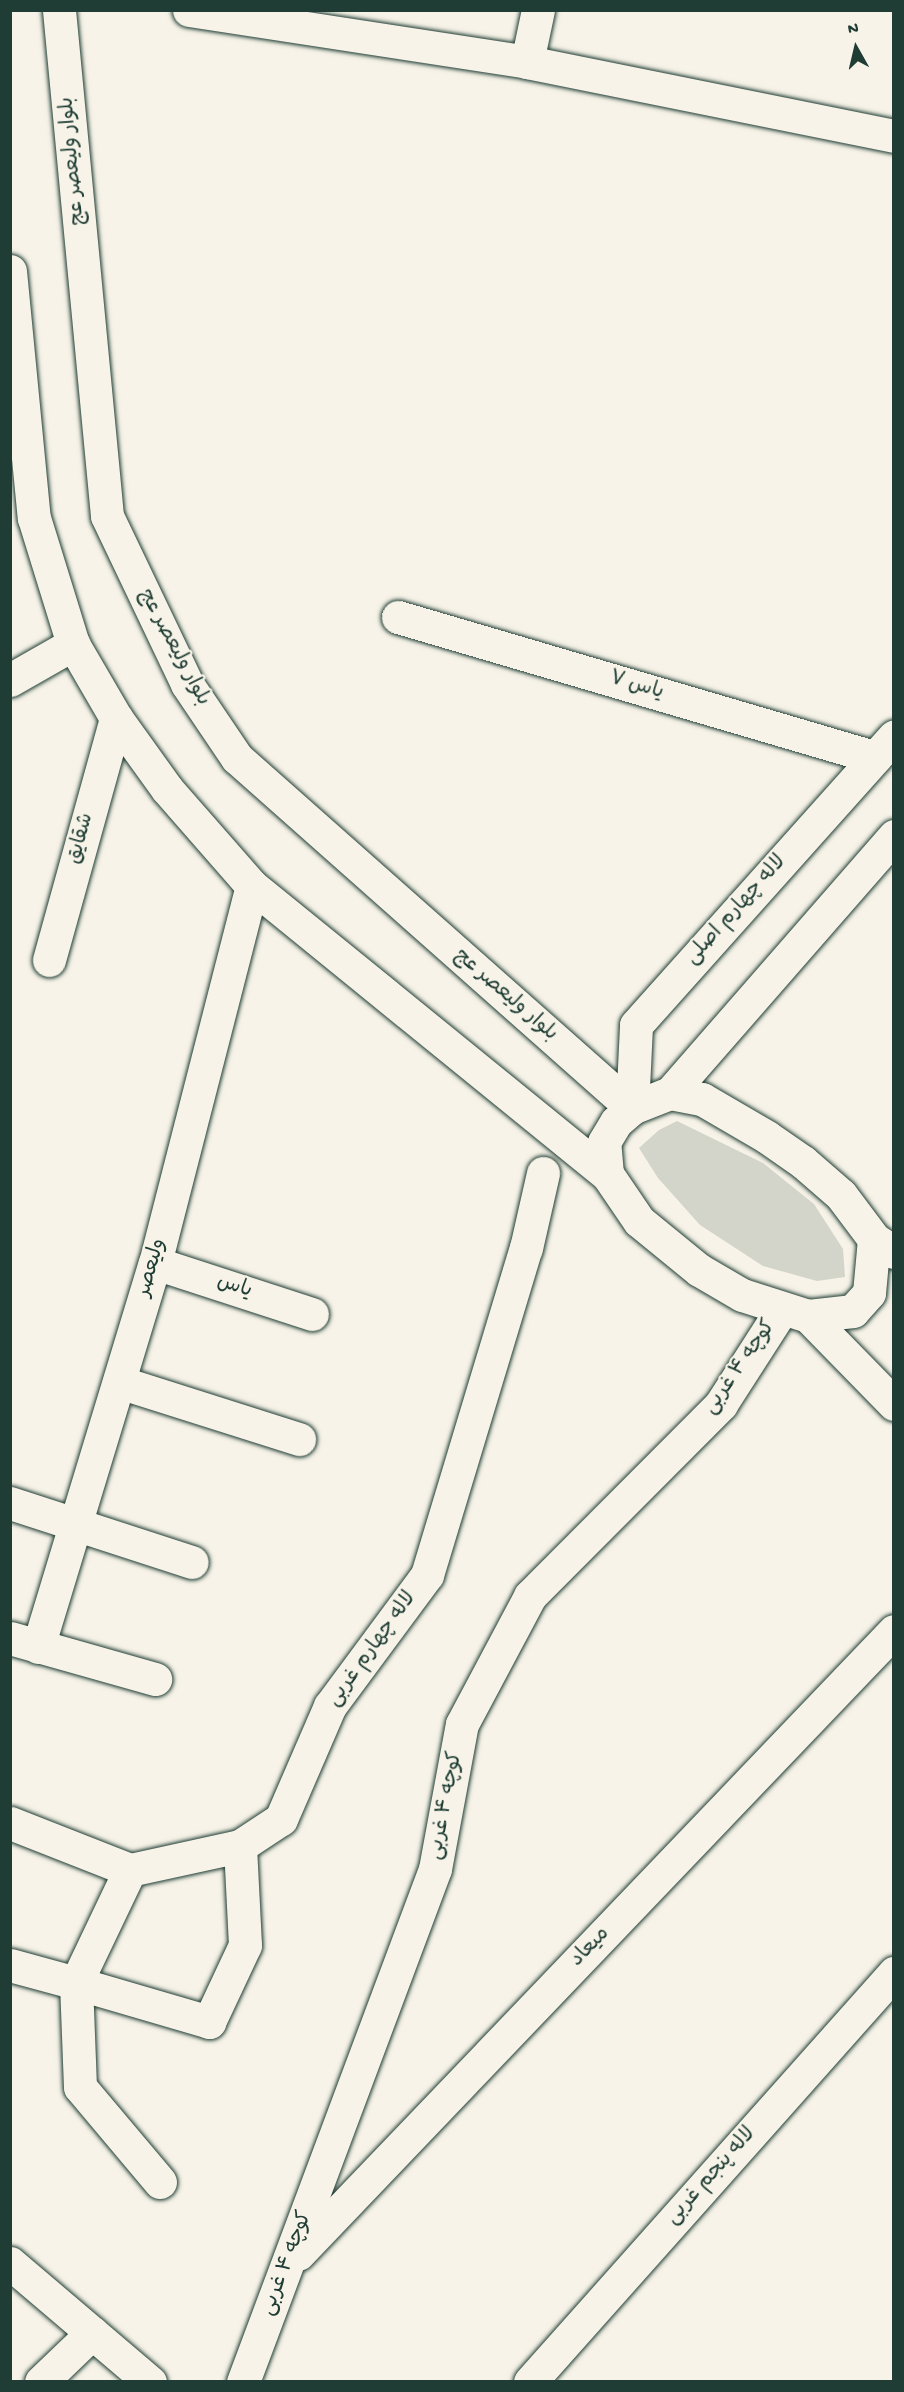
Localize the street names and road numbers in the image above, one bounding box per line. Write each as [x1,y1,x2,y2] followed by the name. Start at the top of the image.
[56,96,92,226] street label: بلوار ولیعصر عج
[132,585,214,711] street label: بلوار ولیعصر عج
[606,667,666,707] street label: یاس ۷
[63,811,101,867] street label: شقایق
[681,851,793,971] street label: لاله چهارم اصلی
[448,944,562,1048] street label: بلوار ولیعصر عج
[133,1236,173,1300] street label: ولیعصر
[213,1271,255,1305] street label: یاس
[699,1316,783,1420] street label: کوچه ۴ غربی
[323,1588,423,1712] street label: لاله چهارم غربی
[424,1750,470,1862] street label: کوچه ۴ غربی
[566,1923,616,1973] street label: میعاد
[662,2123,762,2231] street label: لاله پنجم غربی
[257,2208,319,2320] street label: کوچه ۴ غربی

